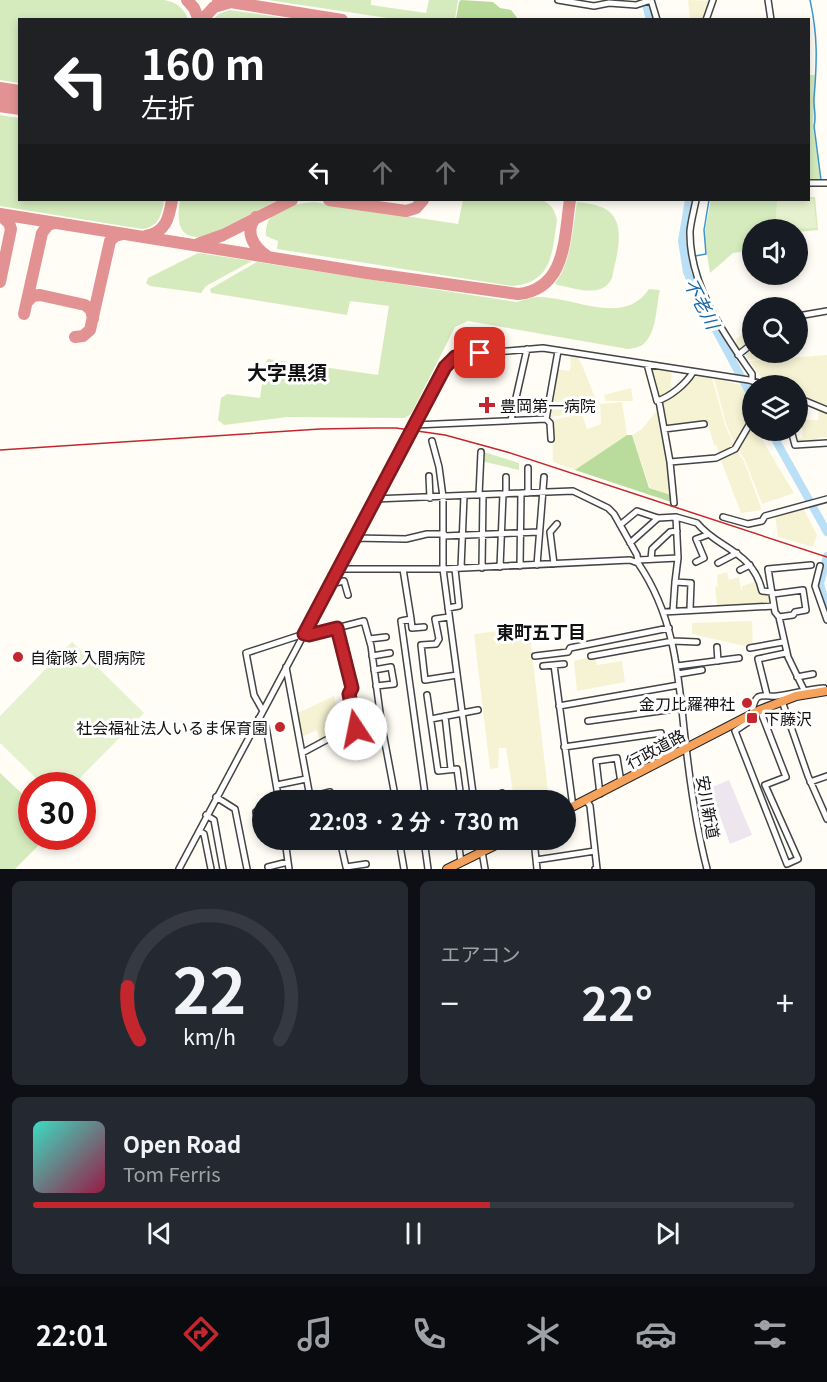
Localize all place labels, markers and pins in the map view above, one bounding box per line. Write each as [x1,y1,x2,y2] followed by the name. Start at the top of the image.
[454,327,505,378] pin
[500,393,596,417] place label: 豊岡第一病院
[478,396,496,414] marker: 豊岡第一病院
[30,645,146,669] place label: 自衛隊 入間病院
[11,650,25,664] marker: 自衛隊 入間病院
[639,691,735,715] place label: 金刀比羅神社
[740,696,754,710] marker: 金刀比羅神社
[764,706,812,730] place label: 下藤沢
[745,711,759,725] marker: 下藤沢
[76,715,268,739] place label: 社会福祉法人いるま保育園
[273,720,287,734] marker: 社会福祉法人いるま保育園

